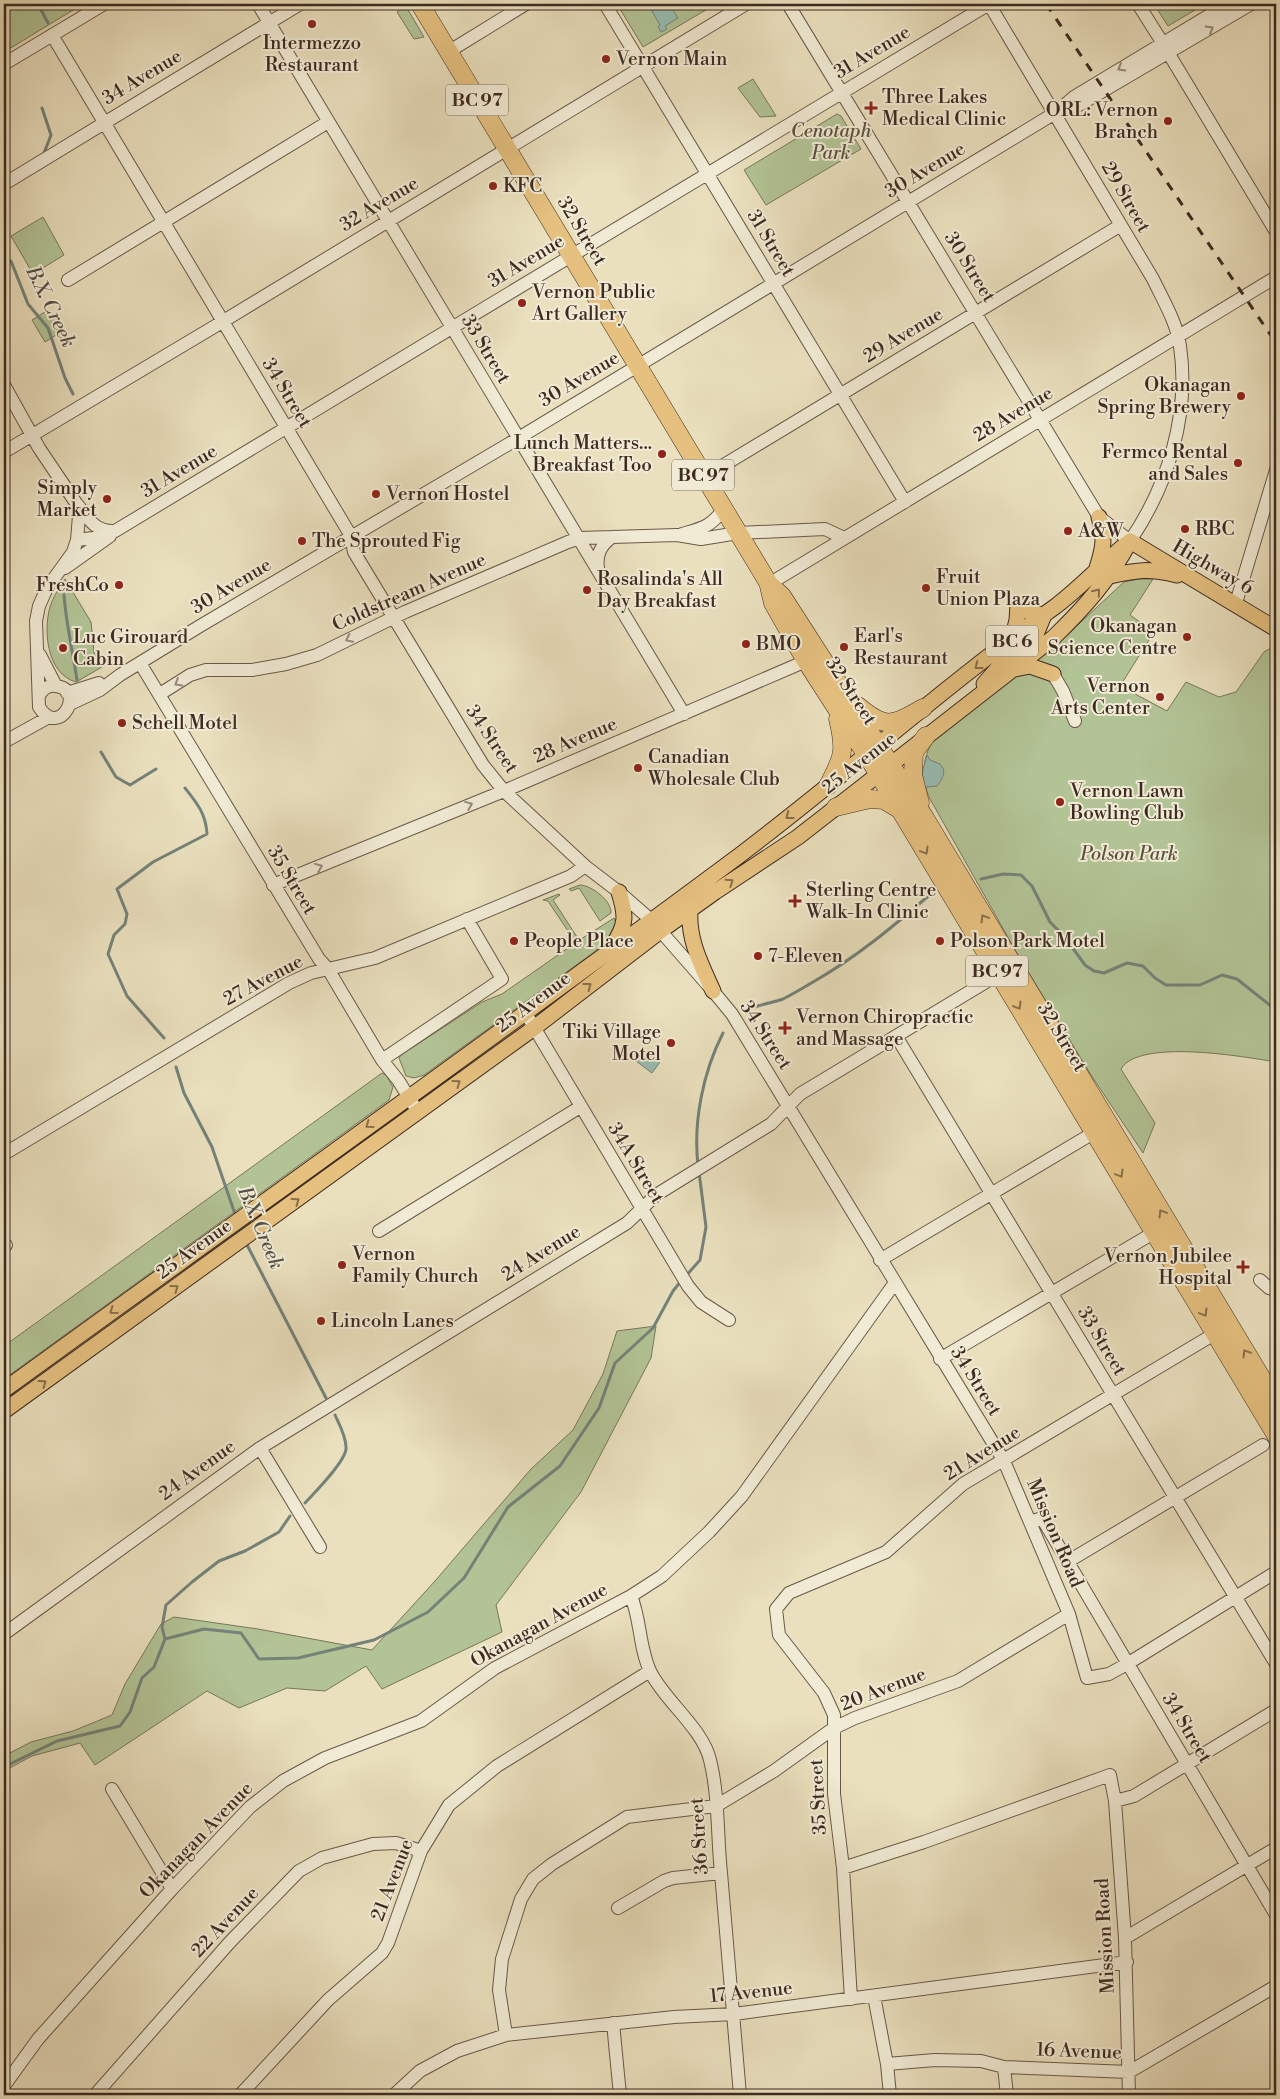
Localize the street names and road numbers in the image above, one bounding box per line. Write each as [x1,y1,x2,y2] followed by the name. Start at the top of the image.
[829,20,915,84] street label: 31 Avenue
[98,44,186,110] street label: 34 Avenue
[446,84,508,116] road number: BC 97
[880,137,970,203] street label: 30 Avenue
[1096,157,1156,237] street label: 29 Street
[335,171,423,237] street label: 32 Avenue
[552,192,612,270] street label: 32 Street
[742,205,800,281] street label: 31 Street
[939,227,1001,307] street label: 30 Street
[483,229,569,293] street label: 31 Avenue
[859,302,947,368] street label: 29 Avenue
[456,310,516,388] street label: 33 Street
[534,346,624,412] street label: 30 Avenue
[257,354,317,433] street label: 34 Street
[969,381,1057,447] street label: 28 Avenue
[136,439,222,503] street label: 31 Avenue
[672,460,734,490] road number: BC 97
[1168,534,1258,600] street label: Highway 6
[328,547,490,637] street label: Coldstream Avenue
[186,553,276,619] street label: 30 Avenue
[986,626,1038,656] road number: BC 6
[820,652,882,730] street label: 32 Street
[460,700,524,778] street label: 34 Street
[529,712,621,768] street label: 28 Avenue
[817,727,901,799] street label: 25 Avenue
[262,841,322,919] street label: 35 Street
[219,949,307,1011] street label: 27 Avenue
[966,956,1028,986] road number: BC 97
[491,966,575,1038] street label: 25 Avenue
[735,996,797,1074] street label: 34 Street
[1032,998,1092,1076] street label: 32 Street
[602,1118,670,1208] street label: 34A Street
[151,1213,237,1285] street label: 25 Avenue
[497,1219,585,1287] street label: 24 Avenue
[1072,1302,1132,1380] street label: 33 Street
[945,1342,1007,1420] street label: 34 Street
[939,1420,1025,1486] street label: 21 Avenue
[154,1434,240,1506] street label: 24 Avenue
[1021,1475,1089,1591] street label: Mission Road
[466,1577,612,1673] street label: Okanagan Avenue
[837,1662,929,1716] street label: 20 Avenue
[1157,1689,1217,1768] street label: 34 Street
[804,1758,832,1836] street label: 35 Street
[134,1777,258,1903] street label: Okanagan Avenue
[684,1796,714,1876] street label: 36 Street
[365,1836,419,1924] street label: 21 Avenue
[1090,1877,1120,1995] street label: Mission Road
[186,1882,264,1962] street label: 22 Avenue
[708,1976,794,2008] street label: 17 Avenue
[1036,2038,1122,2064] street label: 16 Avenue

